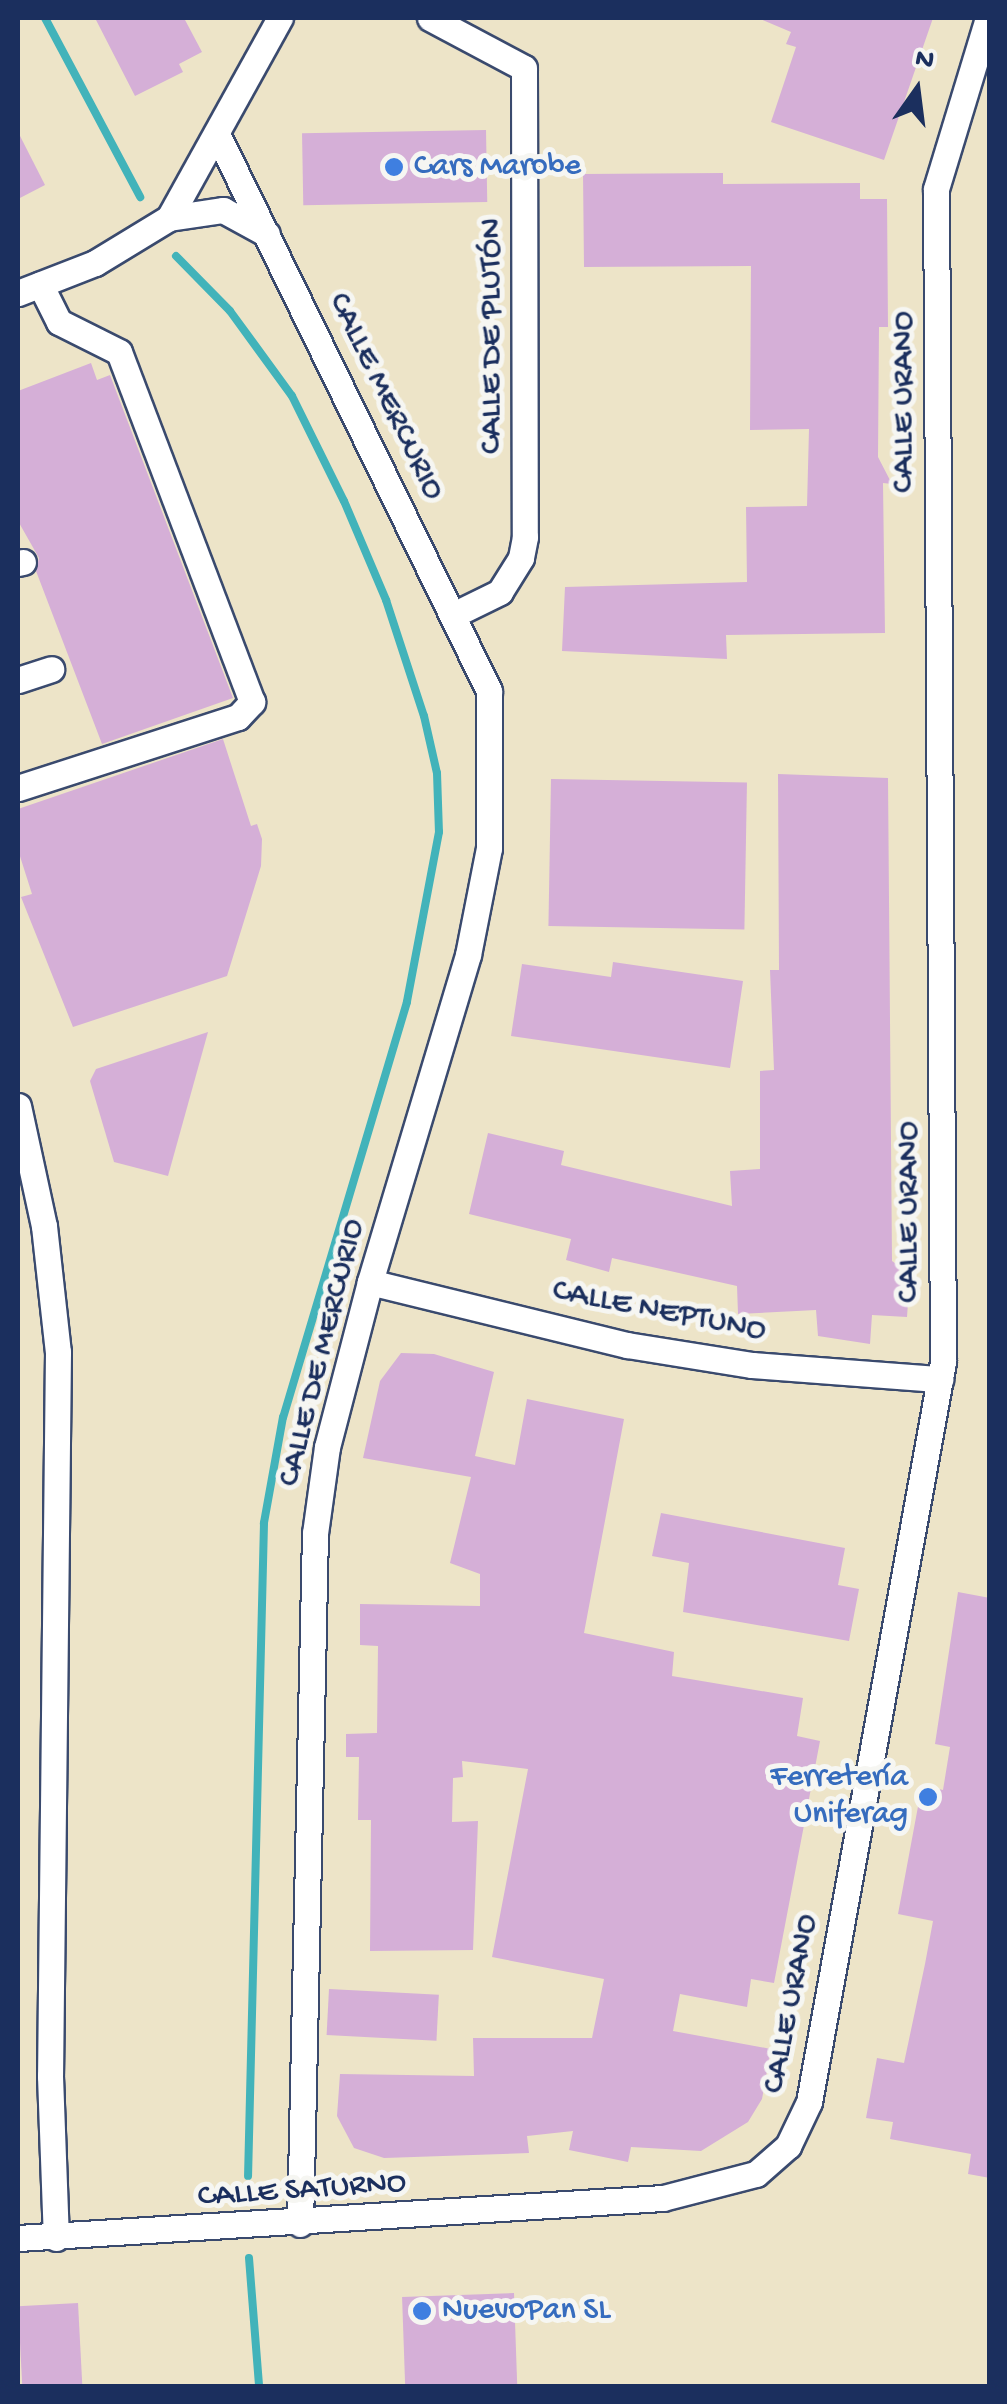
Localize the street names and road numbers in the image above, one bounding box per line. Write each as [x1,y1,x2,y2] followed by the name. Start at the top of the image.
[474,218,512,454] street label: CALLE DE PLUTÓN
[318,287,452,507] street label: CALLE MERCURIO
[886,311,924,493] street label: CALLE URANO
[891,1121,929,1303] street label: CALLE URANO
[271,1215,375,1491] street label: CALLE DE MERCURIO
[549,1272,769,1352] street label: CALLE NEPTUNO
[756,1911,828,2097] street label: CALLE URANO
[197,2165,407,2217] street label: CALLE SATURNO

